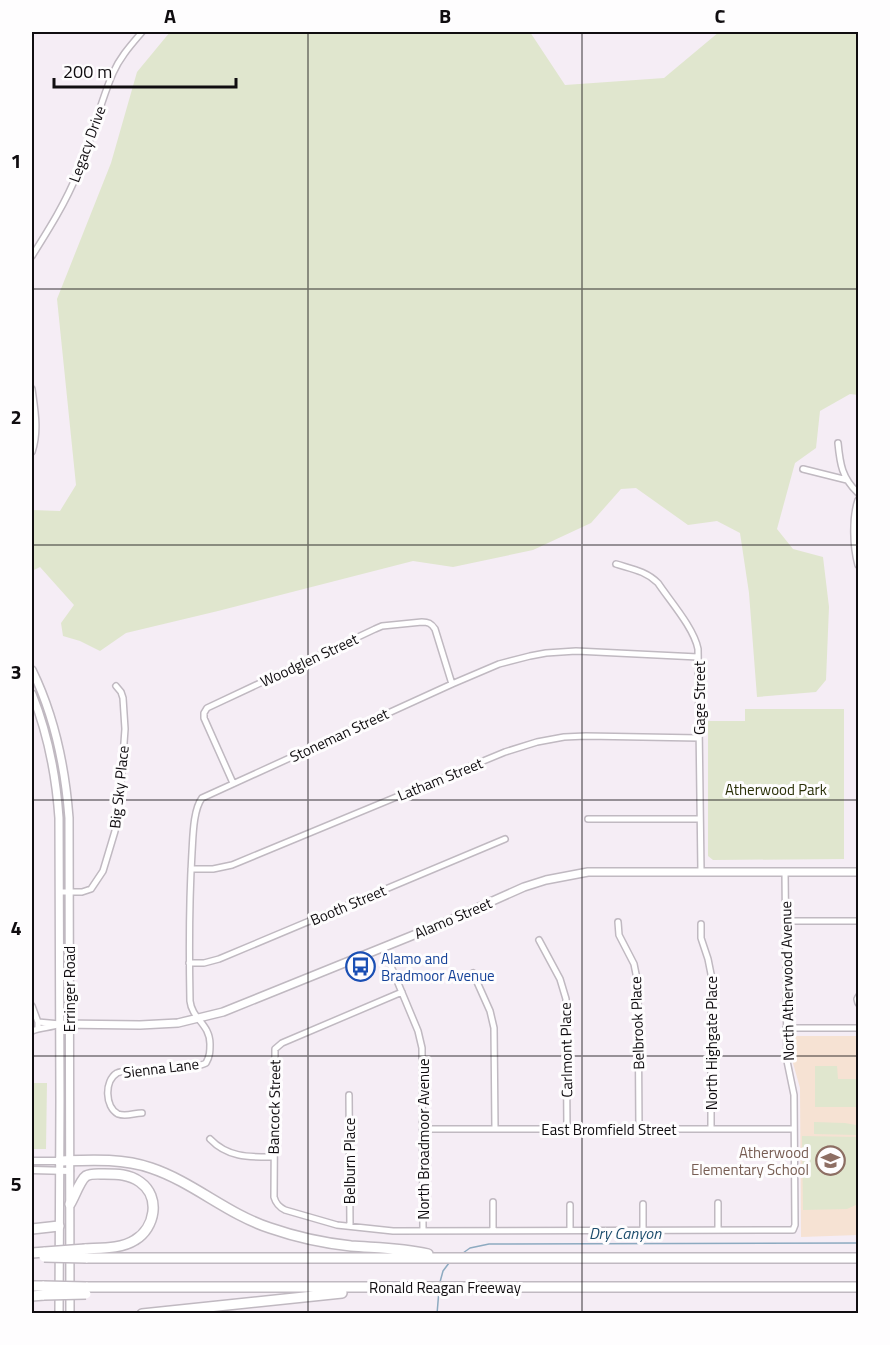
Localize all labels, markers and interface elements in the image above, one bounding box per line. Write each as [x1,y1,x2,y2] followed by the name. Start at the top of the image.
[164,0,176,31] text: A
[439,0,451,31] text: B
[715,0,726,31] text: C
[54,51,236,89] scale bar
[63,58,112,85] text: 200 m
[63,103,111,185] street label: Legacy Drive
[10,145,22,176] text: 1
[10,401,22,432] text: 2
[256,627,362,693] street label: Woodglen Street
[10,656,22,687] text: 3
[688,660,711,735] street label: Gage Street
[286,702,393,768] street label: Stoneman Street
[103,744,135,830] street label: Big Sky Place
[394,751,487,807] street label: Latham Street
[725,778,827,801] park label: Atherwood Park
[307,878,390,931] street label: Booth Street
[411,891,496,945] street label: Alamo Street
[774,901,800,1061] street label: North Atherwood Avenue
[10,912,22,943] text: 4
[58,946,81,1032] street label: Erringer Road
[381,947,495,987] place label: Alamo and Bradmoor Avenue
[344,951,376,983] bus stop icon: Alamo and Bradmoor Avenue
[624,976,650,1070] street label: Belbrook Place
[700,976,723,1110] street label: North Highgate Place
[554,1002,578,1098] street label: Carlmont Place
[122,1052,200,1084] street label: Sienna Lane
[412,1058,435,1220] street label: North Broadmoor Avenue
[262,1059,286,1155] street label: Bancock Street
[338,1118,361,1204] street label: Belburn Place
[541,1118,677,1141] street label: East Bromfield Street
[691,1141,809,1181] place label: Atherwood Elementary School
[814,1145,846,1177] school or university icon: Atherwood Elementary School
[10,1168,22,1199] text: 5
[589,1221,662,1245] water label: Dry Canyon
[369,1276,521,1299] street label: Ronald Reagan Freeway

